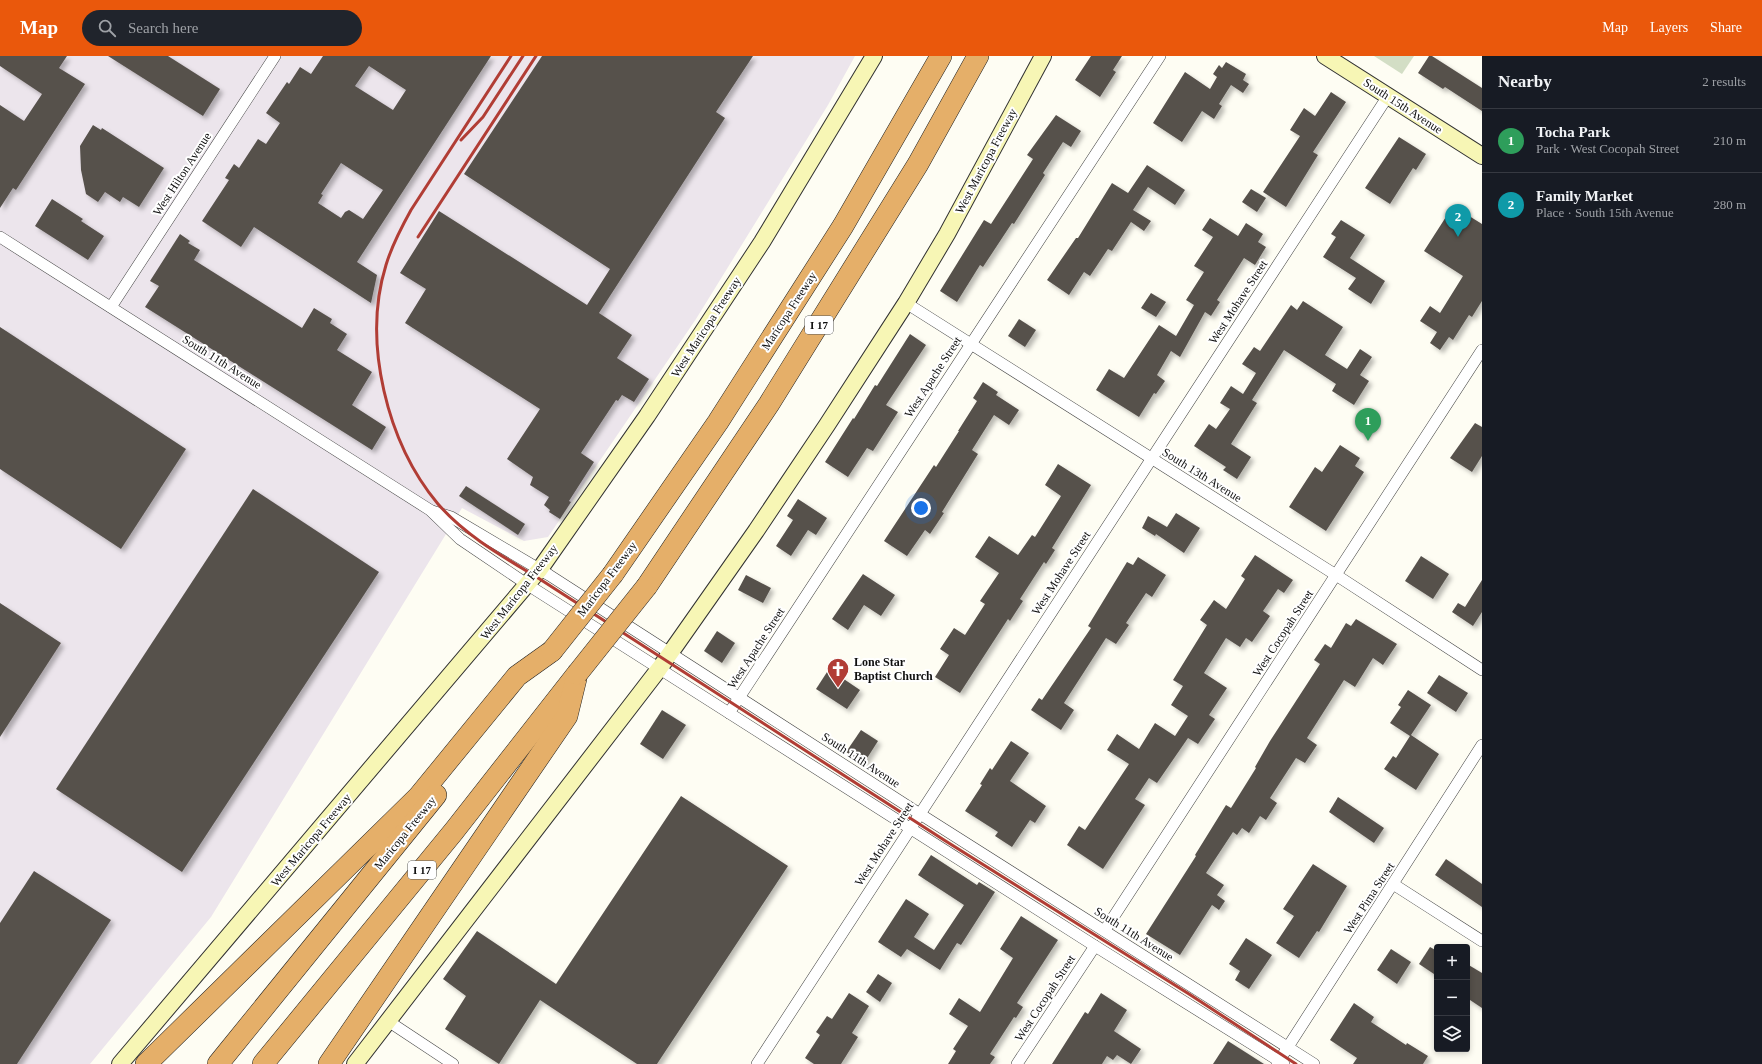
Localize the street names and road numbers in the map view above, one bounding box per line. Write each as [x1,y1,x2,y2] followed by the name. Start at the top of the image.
[1361,75,1445,137] street label: South 15th Avenue
[952,106,1020,216] street label: West Maricopa Freeway
[150,130,214,218] street label: West Hilton Avenue
[1206,257,1271,346] street label: West Mohave Street
[759,269,819,353] street label: Maricopa Freeway
[668,274,744,380] street label: West Maricopa Freeway
[805,316,833,334] road number: I 17
[180,332,264,392] street label: South 11th Avenue
[902,333,965,420] street label: West Apache Street
[1160,445,1244,505] street label: South 13th Avenue
[1029,528,1094,617] street label: West Mohave Street
[574,539,640,619] street label: Maricopa Freeway
[477,542,561,642] street label: West Maricopa Freeway
[1250,587,1317,679] street label: West Cocopah Street
[725,604,788,691] street label: West Apache Street
[819,729,903,791] street label: South 11th Avenue
[268,791,354,889] street label: West Maricopa Freeway
[371,794,439,872] street label: Maricopa Freeway
[852,799,917,888] street label: West Mohave Street
[1341,859,1398,936] street label: West Pima Street
[408,861,436,879] road number: I 17
[1092,904,1176,964] street label: South 11th Avenue
[1012,952,1079,1044] street label: West Cocopah Street

